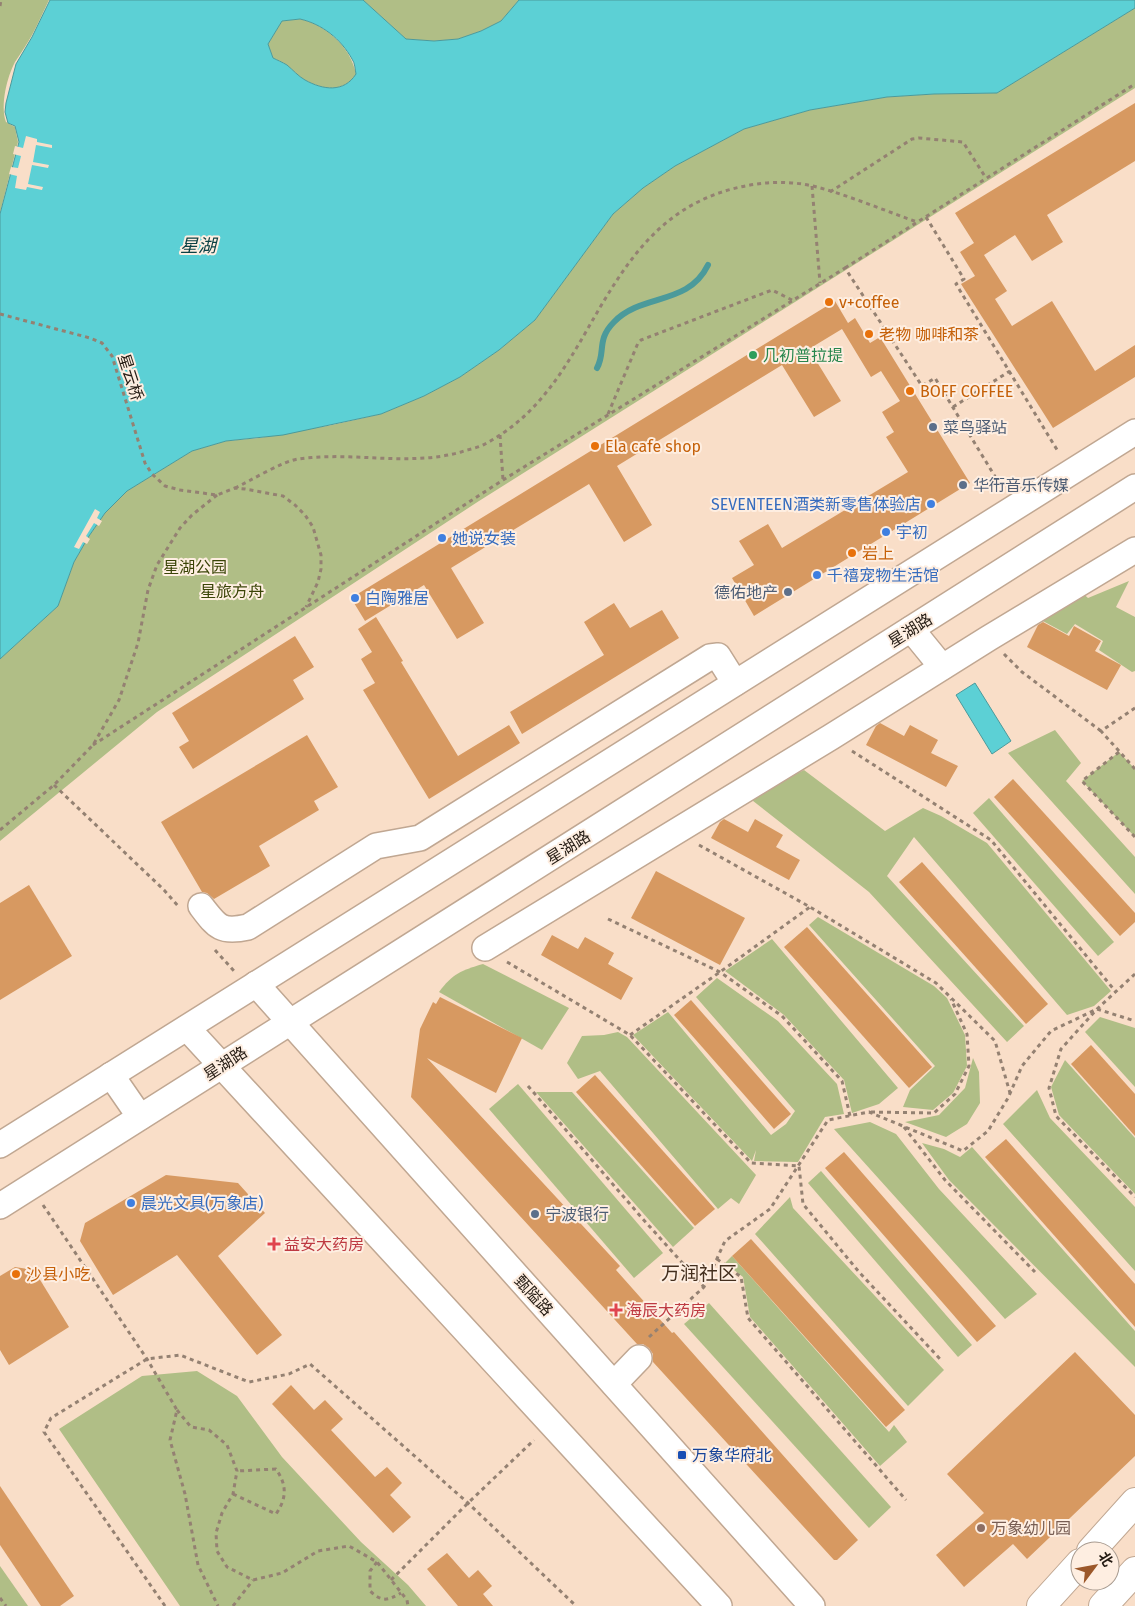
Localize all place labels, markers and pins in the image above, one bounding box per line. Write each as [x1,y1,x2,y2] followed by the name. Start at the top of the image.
[839,293,899,312] place label: v+coffee
[823,296,835,308] marker: v+coffee
[879,325,979,344] place label: 老物 咖啡和茶
[863,328,875,340] marker: 老物 咖啡和茶
[763,346,843,365] place label: 几初普拉提
[747,349,759,361] marker: 几初普拉提
[920,382,1013,401] place label: BOFF COFFEE
[904,385,916,397] marker: BOFF COFFEE
[943,418,1007,437] place label: 菜鸟驿站
[927,421,939,433] marker: 菜鸟驿站
[605,437,701,456] place label: Ela cafe shop
[589,440,601,452] marker: Ela cafe shop
[973,476,1069,495] place label: 华衎音乐传媒
[957,479,969,491] marker: 华衎音乐传媒
[711,495,921,514] place label: SEVENTEEN酒类新零售体验店
[925,498,937,510] marker: SEVENTEEN酒类新零售体验店
[896,523,928,542] place label: 宇初
[880,526,892,538] marker: 宇初
[452,529,516,548] place label: 她说女装
[436,532,448,544] marker: 她说女装
[862,544,894,563] place label: 岩上
[846,547,858,559] marker: 岩上
[827,566,939,585] place label: 千禧宠物生活馆
[811,569,823,581] marker: 千禧宠物生活馆
[714,583,778,602] place label: 德佑地产
[782,586,794,598] marker: 德佑地产
[365,589,429,608] place label: 白陶雅居
[349,592,361,604] marker: 白陶雅居
[141,1194,263,1213] place label: 晨光文具(万象店)
[125,1197,137,1209] marker: 晨光文具(万象店)
[545,1205,609,1224] place label: 宁波银行
[529,1208,541,1220] marker: 宁波银行
[284,1235,364,1254] place label: 益安大药房
[268,1238,280,1250] marker: 益安大药房
[26,1265,90,1284] place label: 沙县小吃
[10,1268,22,1280] marker: 沙县小吃
[626,1301,706,1320] place label: 海辰大药房
[610,1304,622,1316] marker: 海辰大药房
[692,1446,772,1465] place label: 万象华府北
[676,1449,688,1461] marker: 万象华府北
[991,1519,1071,1538] place label: 万象幼儿园
[975,1522,987,1534] marker: 万象幼儿园

